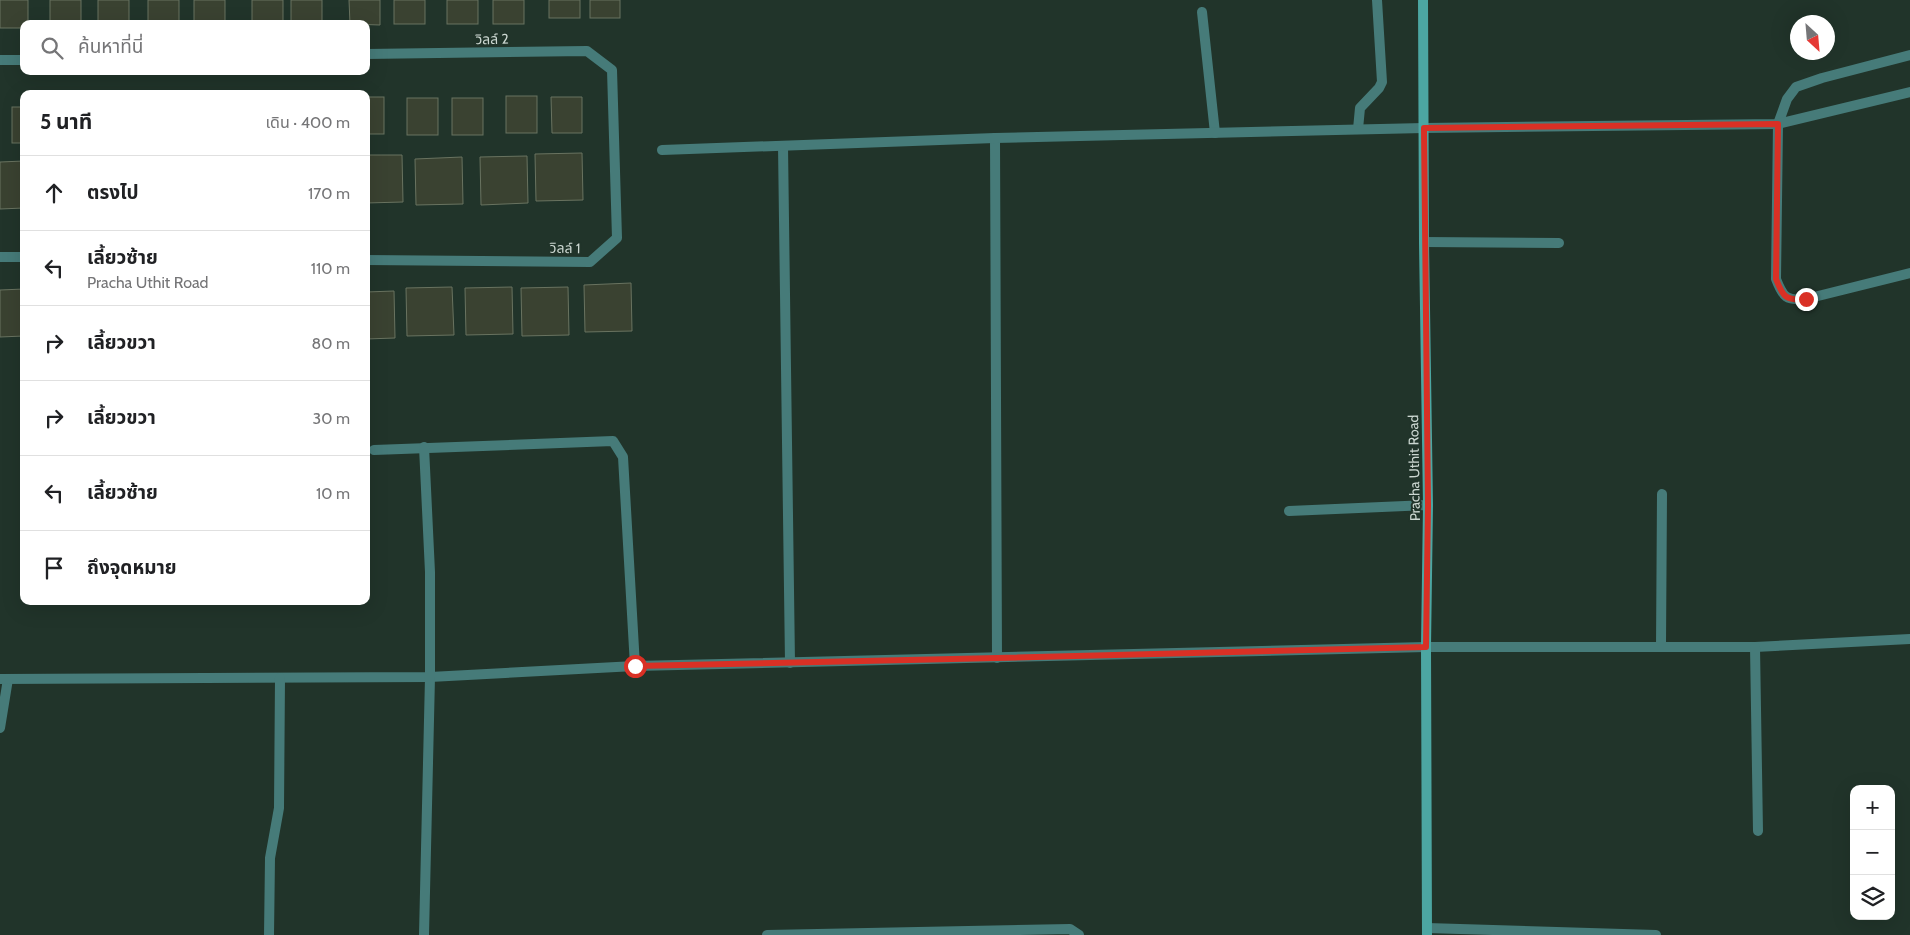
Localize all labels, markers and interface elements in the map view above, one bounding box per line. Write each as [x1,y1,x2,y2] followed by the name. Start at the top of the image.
[1790,15,1835,60] north arrow
[20,20,370,75] search box
[474,30,509,48] street label: วิลล์ 2
[38,34,66,62] icon: search
[78,35,143,58] text: ค้นหาที่นี่
[40,109,92,134] text: 5 นาที
[266,113,350,132] text: เดิน · 400 m
[40,179,68,207] icon: ahead
[87,181,139,204] text: ตรงไป
[308,184,350,203] text: 170 m
[549,239,580,257] street label: วิลล์ 1
[87,246,158,269] text: เลี้ยวซ้าย
[40,254,68,282] icon: left
[311,259,350,278] text: 110 m
[87,273,209,292] text: Pracha Uthit Road
[1795,288,1818,311] route end
[40,329,68,357] icon: right
[87,331,156,354] text: เลี้ยวขวา
[312,334,350,353] text: 80 m
[40,404,68,432] icon: right
[87,406,156,429] text: เลี้ยวขวา
[313,409,350,428] text: 30 m
[1404,415,1424,521] street label: Pracha Uthit Road
[40,479,68,507] icon: left
[87,481,158,504] text: เลี้ยวซ้าย
[316,484,350,503] text: 10 m
[40,554,68,582] icon: arrive
[87,556,177,579] text: ถึงจุดหมาย
[624,655,647,678] route start
[1850,785,1895,920] map controls
[1850,785,1895,830] button: +
[1850,830,1895,875] button: −
[1850,875,1895,920] button: layers

